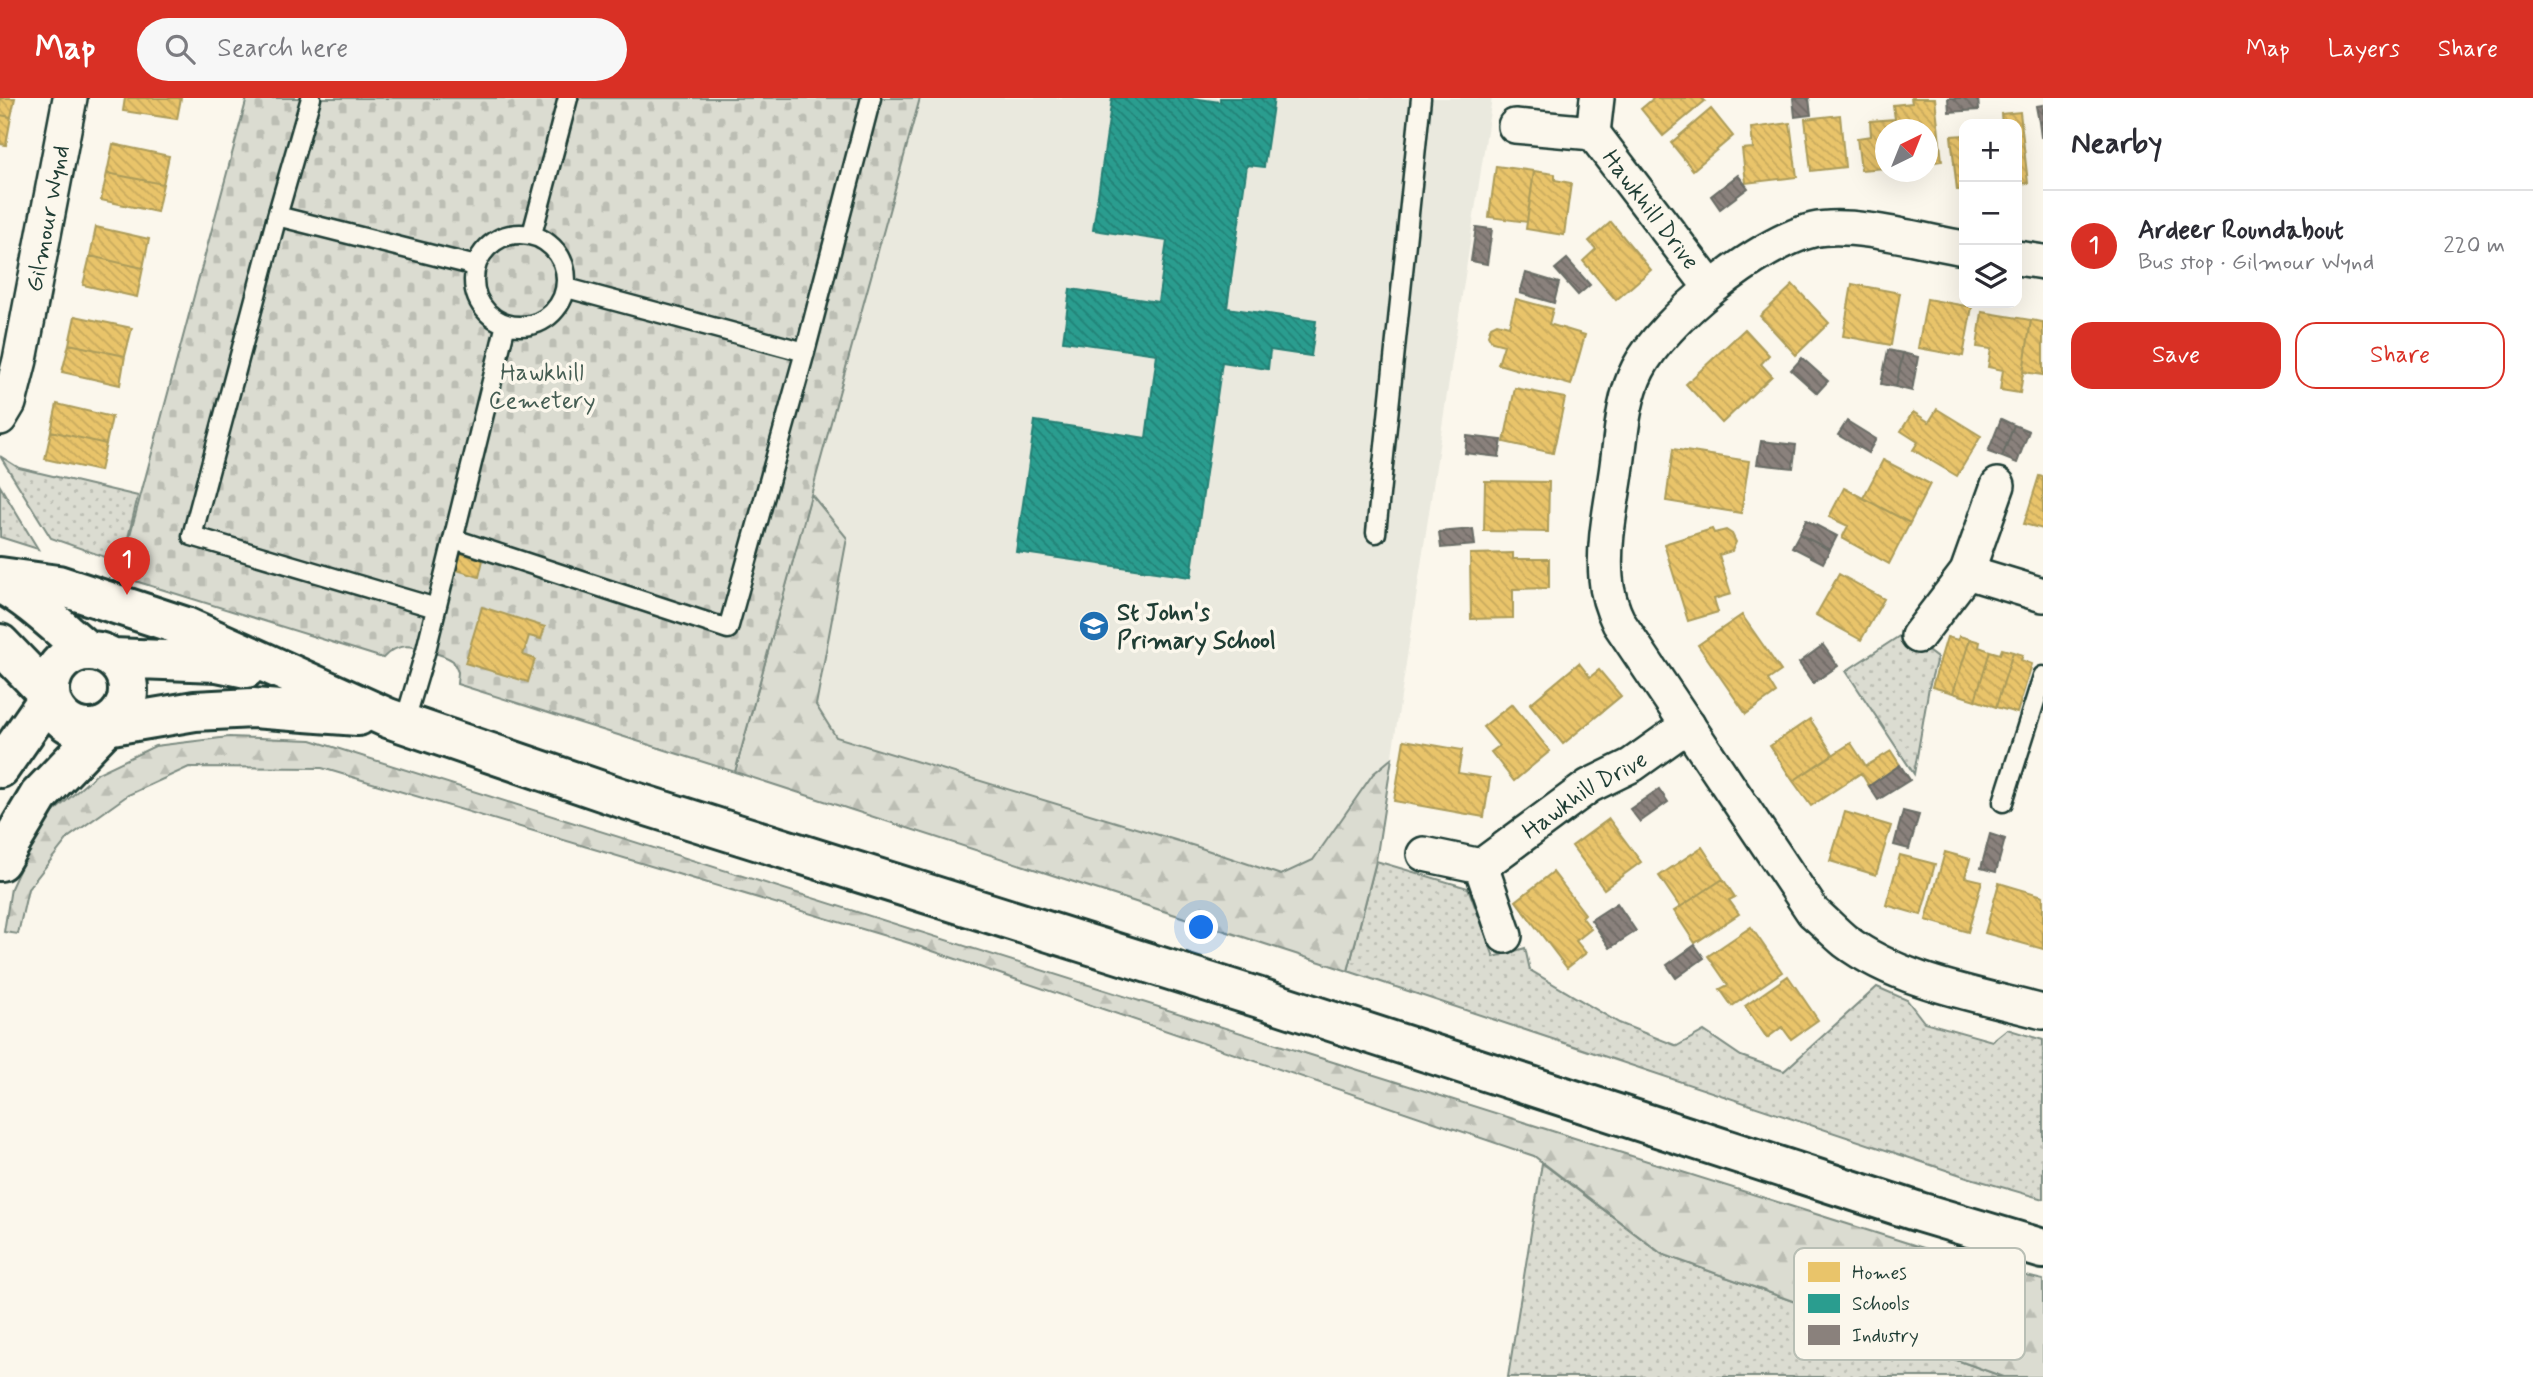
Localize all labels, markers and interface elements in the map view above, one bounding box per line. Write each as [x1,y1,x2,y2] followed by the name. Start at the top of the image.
[137,18,627,81] search box
[35,27,95,71] text: Map
[161,30,199,68] icon: search
[217,32,348,66] text: Search here
[2246,34,2290,65] text: Map
[2328,34,2400,65] text: Layers
[2438,34,2498,65] text: Share
[1875,119,1938,182] north arrow
[1959,119,2022,308] map controls
[1959,119,2022,182] button: +
[2071,124,2162,163] text: Nearby
[19,143,78,295] street label: Gilmour Wynd
[1594,144,1706,277] street label: Hawkhill Drive
[1959,182,2022,245] button: −
[2138,214,2344,248] text: Ardeer Roundabout
[2089,231,2099,261] text: 1
[2443,231,2505,261] text: 220 m
[1959,245,2022,308] button: layers
[2138,248,2374,278] text: Bus stop · Gilmour Wynd
[2071,322,2281,389] button: Save
[2295,322,2505,389] button: Share
[488,358,596,417] park label: Hawkhill Cemetery
[104,537,150,595] pin: 1
[1117,598,1276,657] place label: St John's Primary School
[1077,609,1111,643] school or university icon: St John's Primary School
[1516,745,1654,847] street label: Hawkhill Drive
[1184,910,1218,944] your location
[1794,1248,2025,1360] legend
[1852,1261,1907,1286] text: Homes
[1852,1292,1910,1317] text: Schools
[1852,1324,1919,1349] text: Industry

